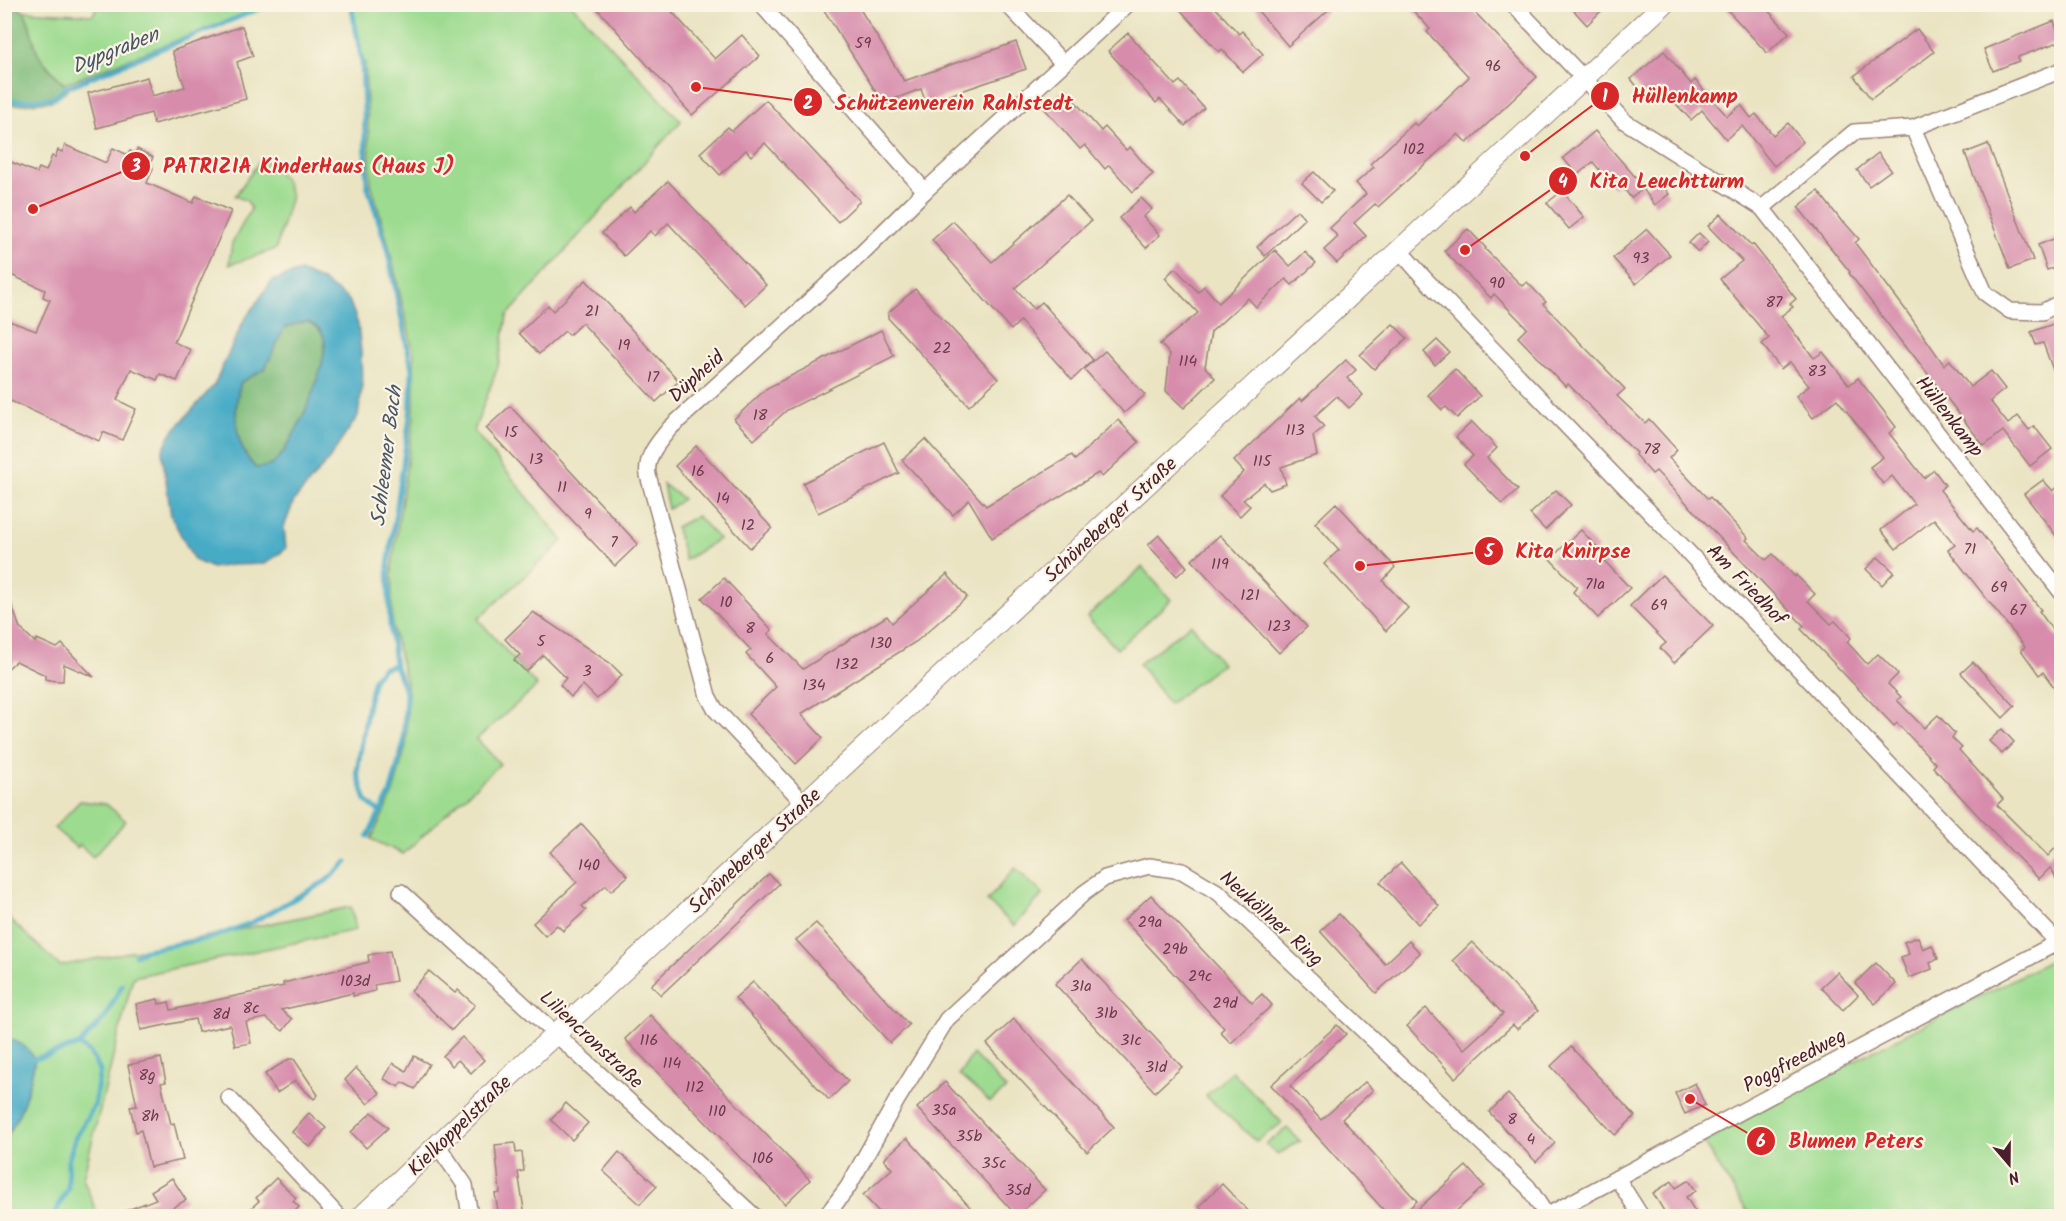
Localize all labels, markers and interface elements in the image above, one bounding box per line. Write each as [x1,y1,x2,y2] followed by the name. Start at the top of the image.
[67,18,166,84] water label: Dypgraben
[855,31,871,56] house number: 59
[1485,54,1501,79] house number: 96
[1590,76,1751,115] callout: Hüllenkamp
[1632,81,1738,114] text: Hüllenkamp
[793,83,1085,122] callout: Schützenverein Rahlstedt
[1602,83,1608,112] text: 1
[835,88,1074,121] text: Schützenverein Rahlstedt
[803,90,813,119] text: 2
[1403,137,1425,162] house number: 102
[121,146,467,185] callout: PATRIZIA KinderHaus (Haus J)
[163,151,455,184] text: PATRIZIA KinderHaus (Haus J)
[130,153,141,182] text: 3
[1548,161,1756,200] callout: Kita Leuchtturm
[1590,166,1744,199] text: Kita Leuchtturm
[1558,168,1568,197] text: 4
[1633,246,1649,271] house number: 93
[1489,271,1505,296] house number: 90
[1765,290,1783,315] house number: 87
[585,299,599,324] house number: 21
[618,333,631,358] house number: 19
[933,336,951,361] house number: 22
[662,343,734,412] street label: Düpheid
[1179,349,1198,374] house number: 114
[1808,359,1826,384] house number: 83
[647,365,660,390] house number: 17
[1906,369,1991,466] street label: Hüllenkamp
[363,382,413,528] water label: Schleemer Bach
[753,403,768,428] house number: 18
[1285,418,1305,443] house number: 113
[504,420,519,445] house number: 15
[1643,437,1661,462] house number: 78
[529,447,543,472] house number: 13
[1253,449,1273,474] house number: 115
[1037,450,1186,591] street label: Schöneberger Straße
[691,459,705,484] house number: 16
[557,475,567,500] house number: 11
[716,486,730,511] house number: 14
[584,502,592,527] house number: 9
[741,513,755,538] house number: 12
[610,530,618,555] house number: 7
[1474,531,1643,570] callout: Kita Knirpse
[1515,536,1631,569] text: Kita Knirpse
[1698,537,1795,636] street label: Am Friedhof
[1964,537,1976,562] house number: 71
[1483,538,1495,567] text: 5
[1211,552,1229,577] house number: 119
[1585,572,1605,597] house number: 71a
[1991,575,2008,600] house number: 69
[1240,583,1260,608] house number: 121
[719,590,733,615] house number: 10
[1651,593,1668,618] house number: 69
[2010,598,2027,623] house number: 67
[1267,614,1291,639] house number: 123
[745,616,755,641] house number: 8
[537,629,547,654] house number: 5
[870,631,892,656] house number: 130
[766,646,774,671] house number: 6
[835,652,859,677] house number: 132
[582,659,592,684] house number: 3
[803,673,826,698] house number: 134
[681,781,830,922] street label: Schöneberger Straße
[578,853,600,878] house number: 140
[1211,864,1330,975] street label: Neuköllner Ring
[1138,910,1162,935] house number: 29a
[1162,937,1188,962] house number: 29b
[1188,964,1212,989] house number: 29c
[340,969,371,994] house number: 103d
[1070,974,1092,999] house number: 31a
[531,983,650,1098] street label: Liliencronstraße
[1212,991,1239,1016] house number: 29d
[243,996,259,1021] house number: 8c
[1095,1001,1118,1026] house number: 31b
[212,1002,231,1027] house number: 8d
[1738,1021,1852,1102] street label: Poggfreedweg
[640,1028,658,1053] house number: 116
[1120,1028,1142,1053] house number: 31c
[663,1051,682,1076] house number: 114
[1145,1055,1168,1080] house number: 31d
[138,1063,156,1088] house number: 8g
[401,1068,520,1185] street label: Kielkoppelstraße
[685,1075,705,1100] house number: 112
[931,1098,957,1123] house number: 35a
[708,1099,726,1124] house number: 110
[141,1104,159,1129] house number: 8h
[1507,1107,1517,1132] house number: 8
[1746,1121,1935,1160] callout: Blumen Peters
[956,1124,983,1149] house number: 35b
[1789,1126,1924,1159] text: Blumen Peters
[1527,1127,1536,1152] house number: 4
[1756,1128,1766,1157] text: 6
[1979,1134,2039,1194] north arrow
[752,1146,774,1171] house number: 106
[982,1151,1006,1176] house number: 35c
[2005,1163,2023,1190] text: N
[1005,1178,1032,1203] house number: 35d

